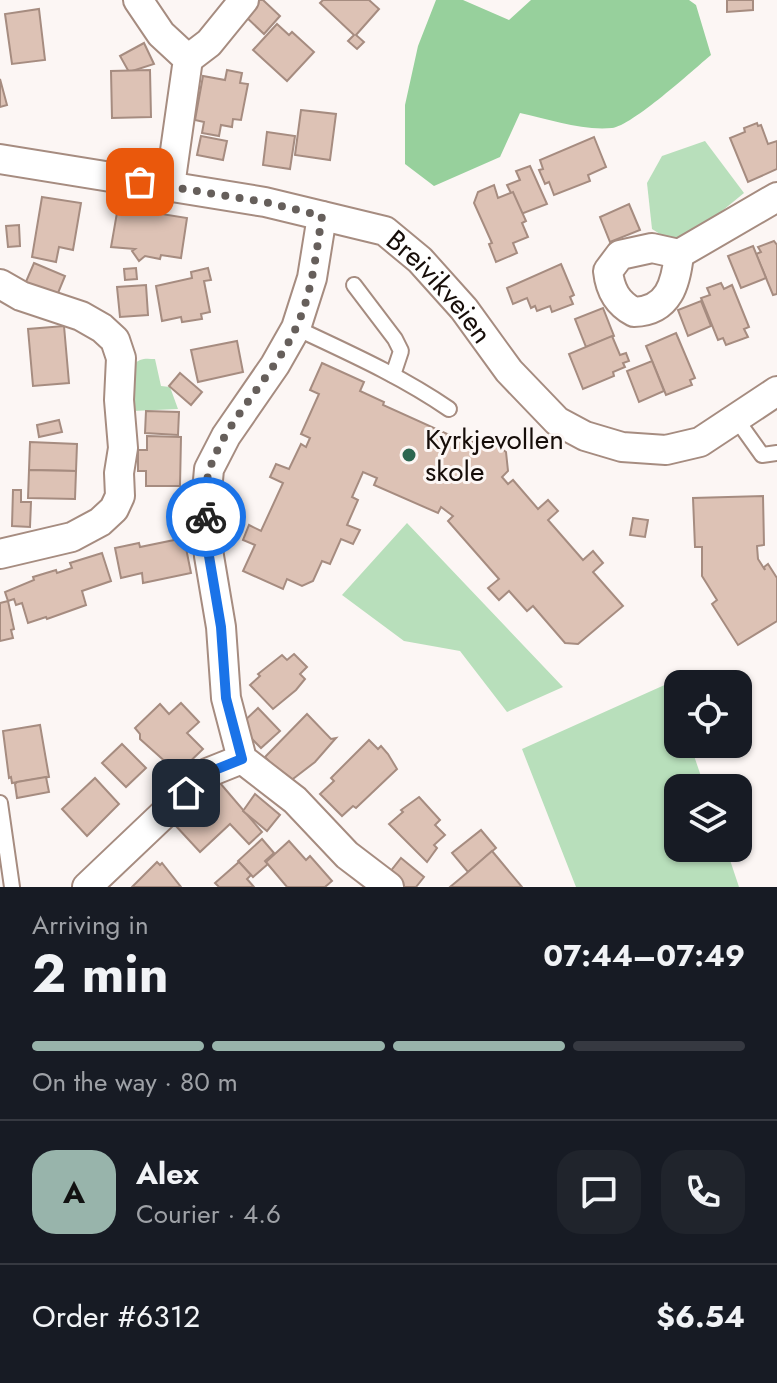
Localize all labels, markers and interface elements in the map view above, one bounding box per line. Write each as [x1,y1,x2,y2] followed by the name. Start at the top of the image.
[106,148,174,216] pin
[118,160,162,204] icon: bag
[378,220,503,351] street label: Breivikveien
[425,419,564,492] place label: Kyrkjevollen skole
[400,446,418,464] marker: Kyrkjevollen skole
[166,477,246,557] courier
[184,495,228,539] icon: bike
[664,670,752,862] map controls
[664,670,752,758] button: locate
[152,759,220,827] pin
[164,771,208,815] icon: home
[664,774,752,862] button: layers
[32,906,149,944] text: Arriving in
[543,934,745,977] text: 07:44–07:49
[32,936,169,1012] text: 2 min
[32,1063,238,1101] text: On the way · 80 m
[557,1150,641,1234] button: chat
[661,1150,745,1234] button: phone
[136,1152,199,1195] text: Alex
[63,1171,85,1214] text: A
[136,1195,281,1233] text: Courier · 4.6
[32,1295,200,1338] text: Order #6312
[656,1295,745,1338] text: $6.54

